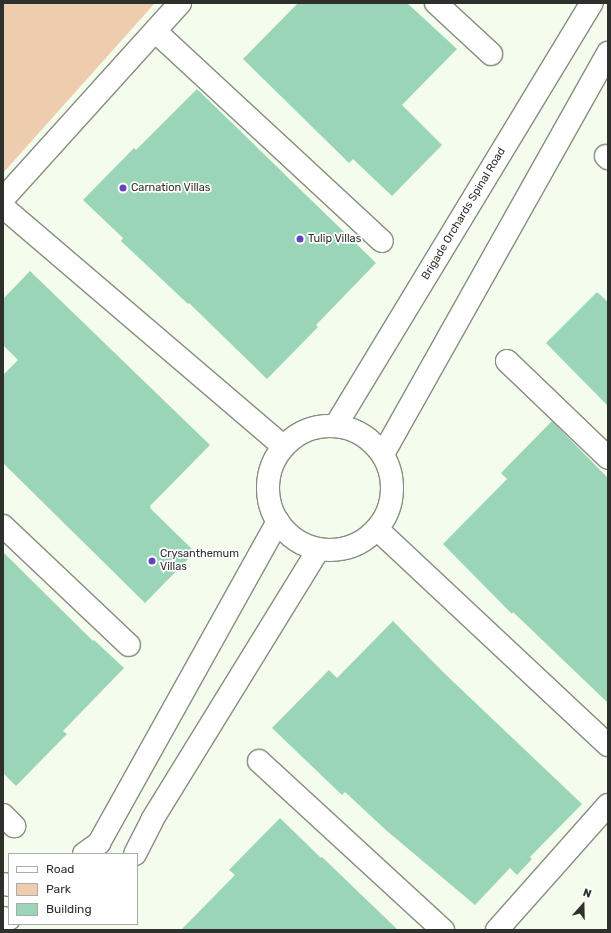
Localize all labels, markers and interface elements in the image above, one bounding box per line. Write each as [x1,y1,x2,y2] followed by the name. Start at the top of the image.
[419,146,509,282] street label: Brigade Orchards Spinal Road
[131,181,211,195] place label: Carnation Villas
[118,183,128,193] marker: Carnation Villas
[308,232,362,246] place label: Tulip Villas
[295,234,305,244] marker: Tulip Villas
[160,548,239,574] place label: Crysanthemum Villas
[147,556,157,566] marker: Crysanthemum Villas
[8,853,138,925] legend
[46,862,74,876] text: Road
[46,882,71,896] text: Park
[563,885,603,925] north arrow
[581,886,593,901] text: N
[46,902,92,916] text: Building

